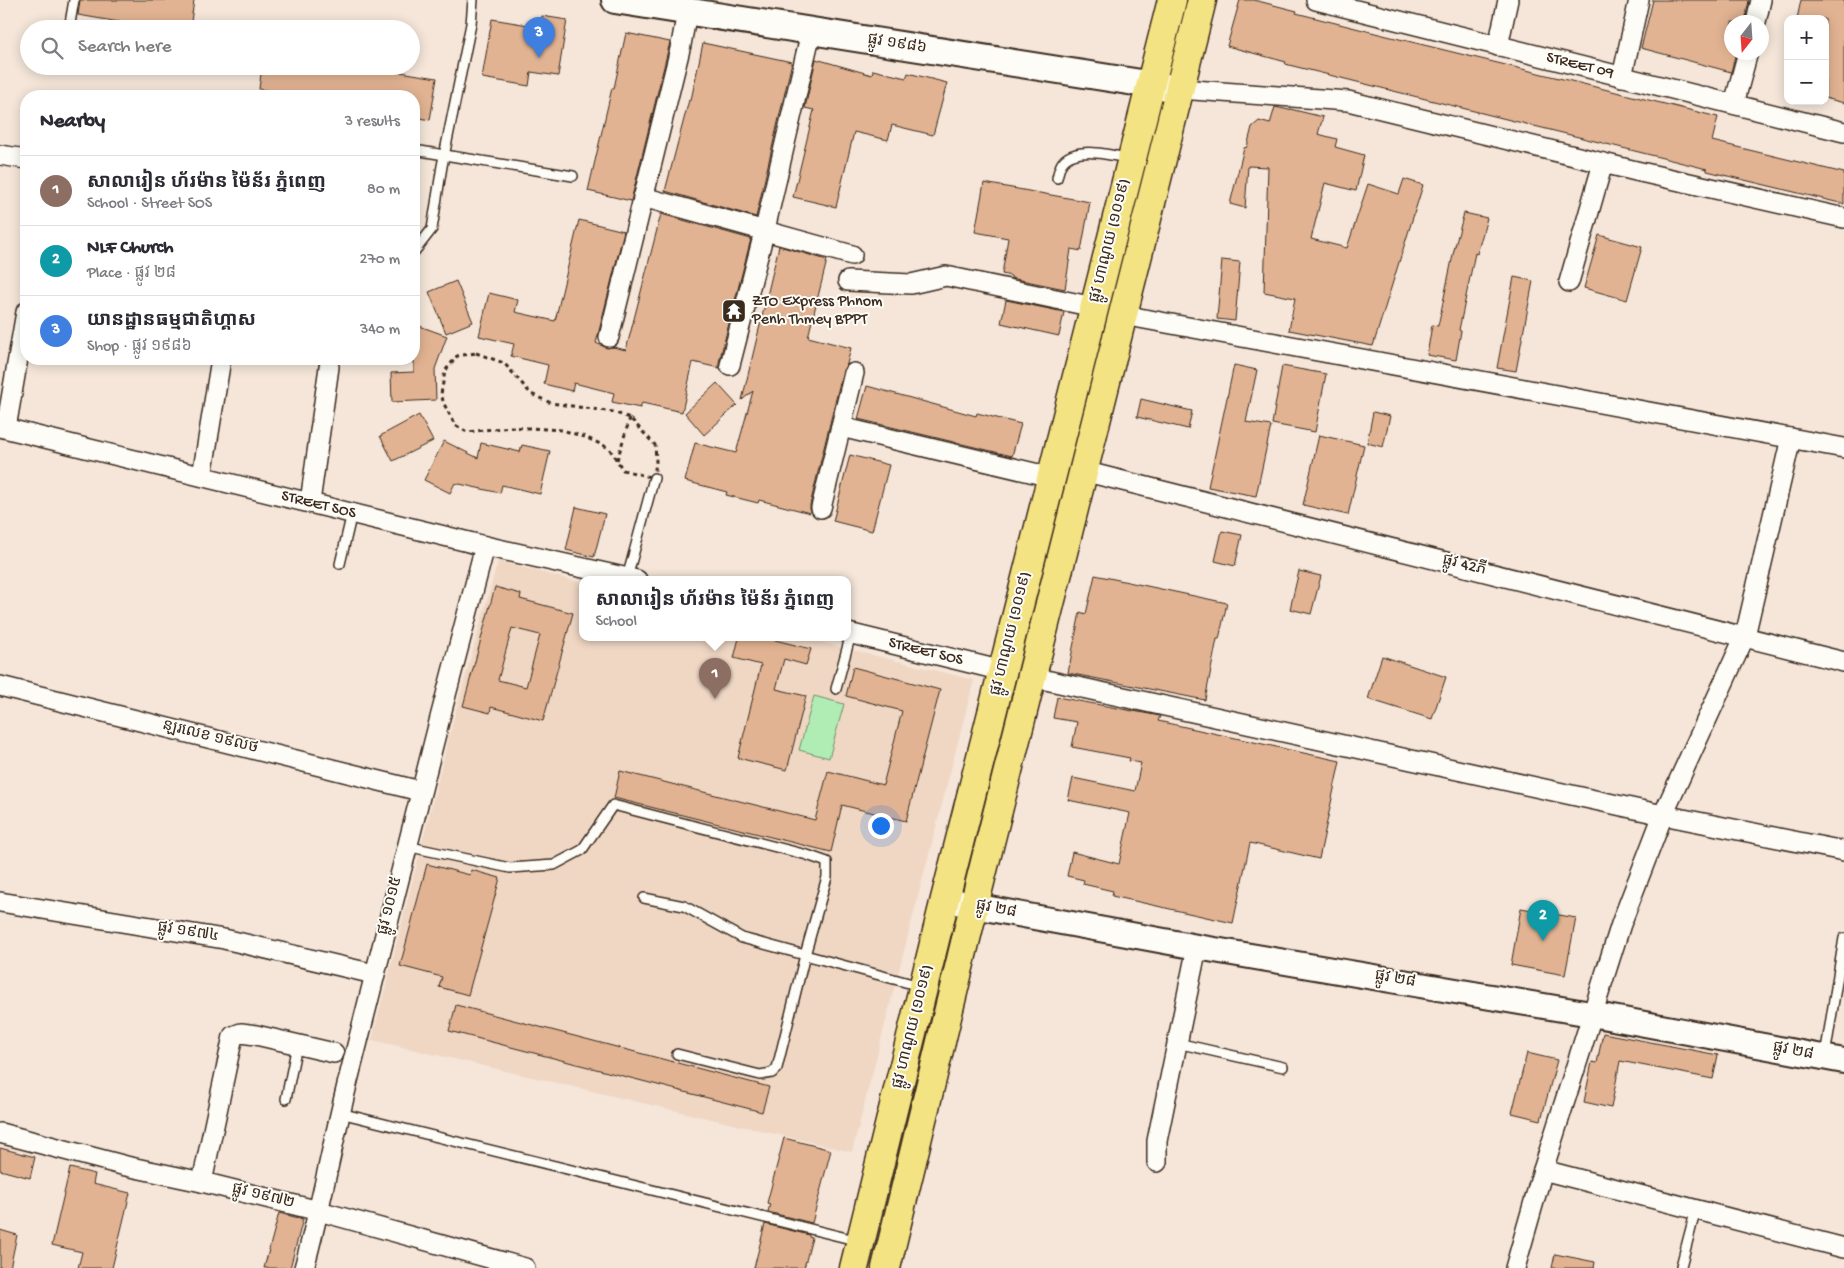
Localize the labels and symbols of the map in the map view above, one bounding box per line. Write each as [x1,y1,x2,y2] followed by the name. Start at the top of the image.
[1724,15,1769,60] north arrow
[523,17,555,58] pin: 3
[866,30,928,61] street label: ផ្លូវ ១៩៨៦
[1544,48,1616,84] street label: STREET 09
[1085,177,1137,305] street label: ផ្លូវ ហាណូយ (១០១៩)
[751,293,883,330] place label: ZTO Express Phnom Penh Thmey BPPT
[721,298,747,324] temple icon: ZTO Express Phnom Penh Thmey BPPT
[279,487,358,524] street label: STREET SOS
[1440,548,1489,582] street label: ផ្លូវ 42ភី
[986,570,1038,698] street label: ផ្លូវ ហាណូយ (១០១៩)
[886,634,966,671] street label: STREET SOS
[699,658,731,699] pin: 1
[160,716,260,759] street label: ន្ឡរលេខ ១៩លថ
[868,813,894,839] your location
[375,875,409,938] street label: ផ្លូវ ១០១៥
[974,897,1018,925] street label: ផ្លូវ ២៨
[1527,900,1559,941] pin: 2
[156,918,220,949] street label: ផ្លូវ ១៩៧៤
[888,963,940,1091] street label: ផ្លូវ ហាណូយ (១០១៩)
[1373,967,1417,995] street label: ផ្លូវ ២៨
[1771,1039,1815,1067] street label: ផ្លូវ ២៨
[229,1179,297,1216] street label: ផ្លូវ ១៩៧២

